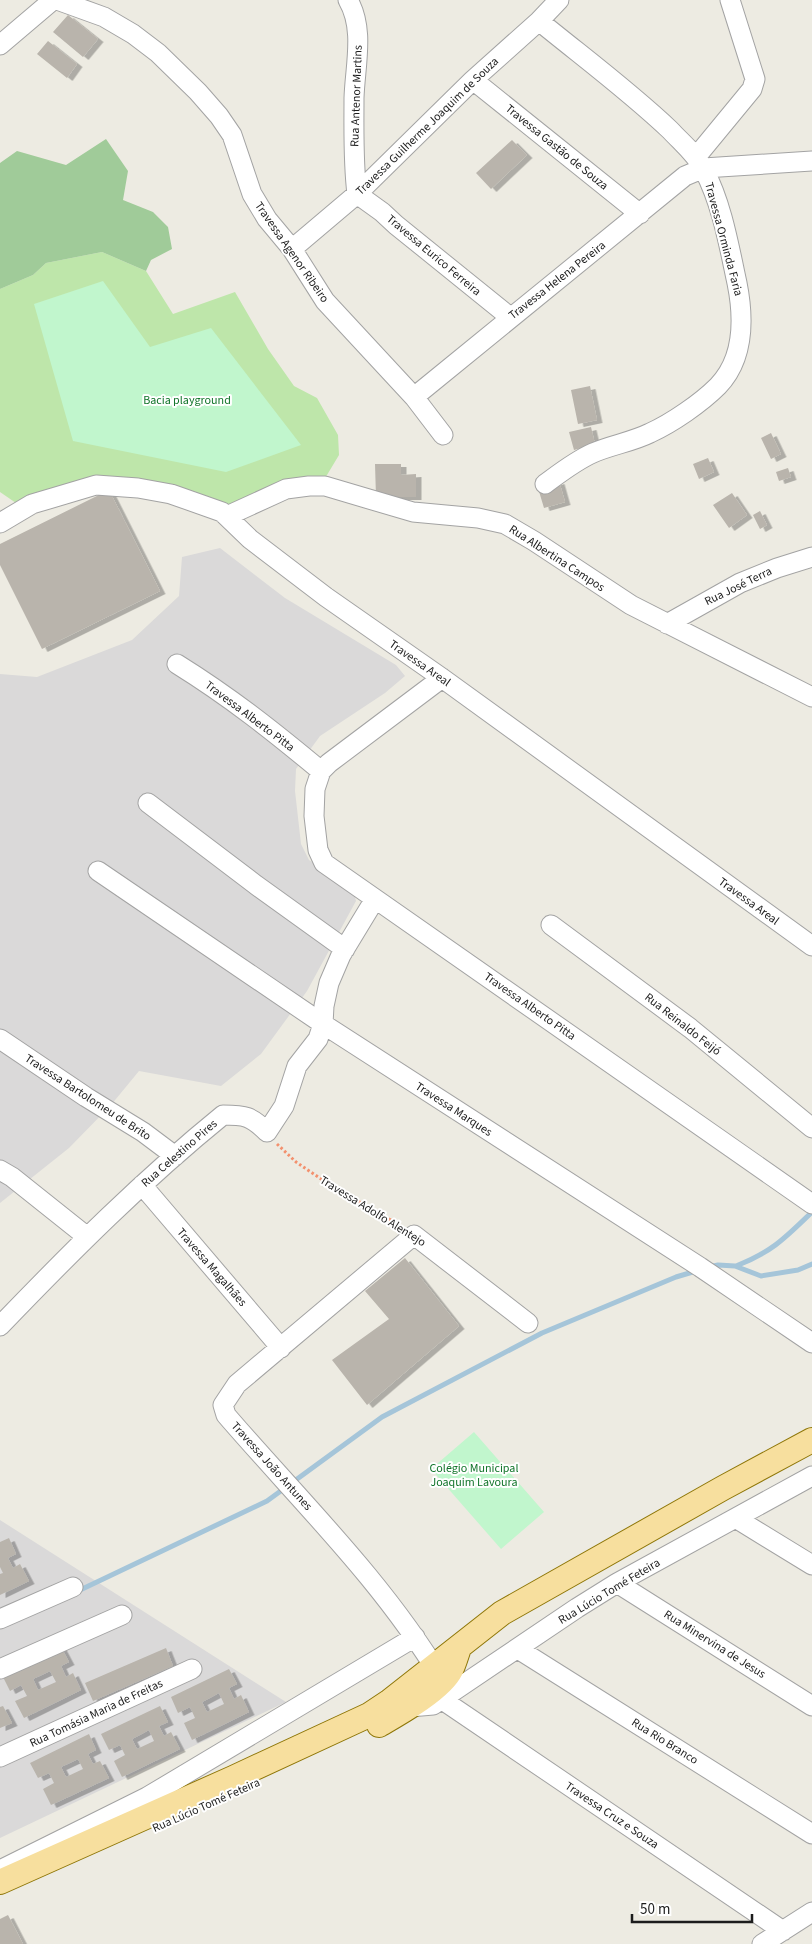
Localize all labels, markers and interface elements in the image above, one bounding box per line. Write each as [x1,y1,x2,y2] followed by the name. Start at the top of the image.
[346,45,367,147] street label: Rua Antenor Martins
[352,53,503,199] street label: Travessa Guilherme Joaquim de Souza
[502,100,612,194] street label: Travessa Gastão de Souza
[700,180,747,298] street label: Travessa Orminda Faria
[250,198,333,306] street label: Travessa Agenor Ribeiro
[383,211,485,300] street label: Travessa Eurico Ferreira
[505,237,609,324] street label: Travessa Helena Pereira
[143,392,231,409] park label: Bacia playground
[505,521,608,596] street label: Rua Albertina Campos
[702,563,775,610] street label: Rua José Terra
[386,636,454,691] street label: Travessa Areal
[201,677,298,756] street label: Travessa Alberto Pitta
[715,874,783,929] street label: Travessa Areal
[480,968,579,1044] street label: Travessa Alberto Pitta
[641,989,724,1060] street label: Rua Reinaldo Feijó
[21,1050,154,1145] street label: Travessa Bartolomeu de Brito
[412,1078,496,1141] street label: Travessa Marques
[138,1116,221,1191] street label: Rua Celestino Pires
[316,1172,429,1251] street label: Travessa Adolfo Alentejo
[173,1224,251,1310] street label: Travessa Magalhães
[227,1418,316,1514] street label: Travessa João Antunes
[430,1460,518,1491] park label: Colégio Municipal Joaquim Lavoura
[555,1554,663,1629] street label: Rua Lúcio Tomé Feteira
[660,1606,769,1683] street label: Rua Minervina de Jesus
[27,1675,166,1752] street label: Rua Tomásia Maria de Freitas
[628,1714,701,1769] street label: Rua Rio Branco
[150,1774,263,1837] street label: Rua Lúcio Tomé Feteira
[562,1778,662,1853] street label: Travessa Cruz e Souza
[632,1892,752,1924] scale bar
[640,1899,670,1920] text: 50 m

